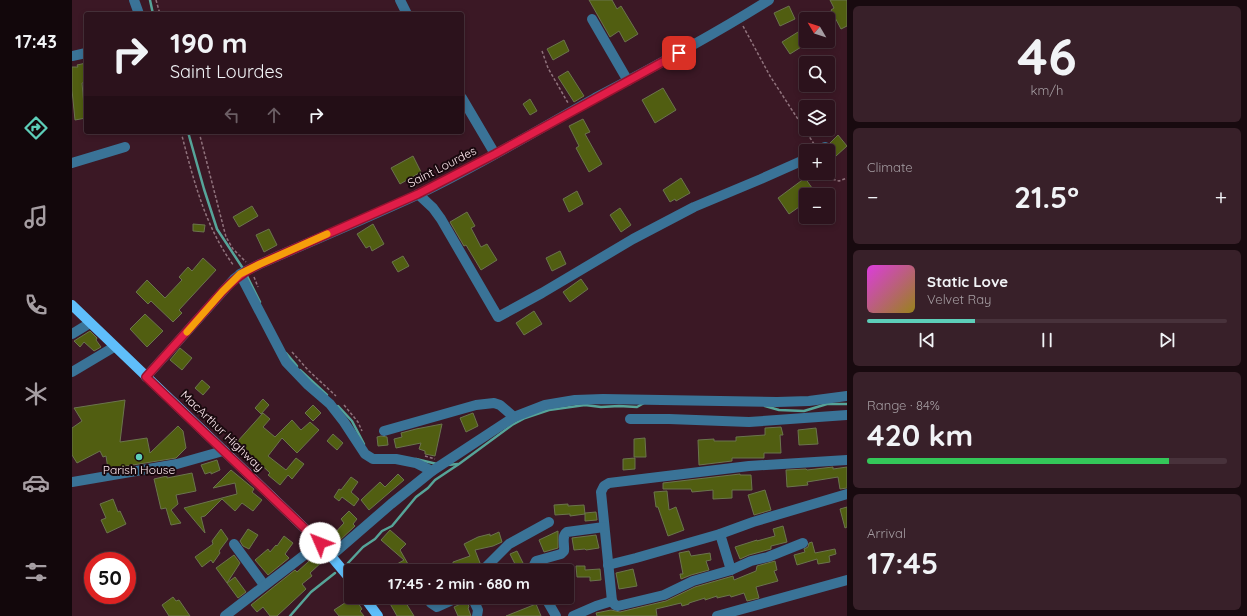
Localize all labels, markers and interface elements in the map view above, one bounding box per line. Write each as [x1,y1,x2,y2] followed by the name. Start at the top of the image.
[799,12,835,48] north arrow
[799,12,835,224] map controls
[1017,23,1077,88] text: 46
[170,25,248,60] text: 190 m
[104,28,156,80] icon: right
[15,30,57,53] text: 17:43
[662,36,696,70] pin
[668,42,690,64] icon: arrive
[799,56,835,92] button: search
[170,60,283,83] text: Saint Lourdes
[1031,82,1063,98] text: km/h
[799,100,835,136] button: layers
[221,104,243,126] icon: left
[263,104,285,126] icon: ahead
[305,104,327,126] icon: right
[22,114,50,142] icon: directions
[405,143,479,190] street label: Saint Lourdes
[799,144,835,180] button: +
[867,159,913,175] text: Climate
[1014,178,1079,216] text: 21.5°
[867,183,878,211] text: −
[1215,183,1227,211] text: +
[799,188,835,224] button: −
[22,203,50,231] icon: music
[927,272,1008,291] text: Static Love
[22,291,50,319] icon: phone
[927,291,992,307] text: Velvet Ray
[916,329,938,351] icon: previous
[1036,329,1058,351] icon: pause
[1156,329,1178,351] icon: next
[22,380,50,408] icon: climate
[178,387,267,474] street label: MacArthur Highway
[867,397,940,413] text: Range · 84%
[867,416,973,454] text: 420 km
[134,452,144,462] marker: Parish House
[103,462,175,477] place label: Parish House
[22,469,50,497] icon: car
[299,522,341,564] position arrow
[867,525,906,541] text: Arrival
[867,544,938,582] text: 17:45
[84,552,136,604] speed limit sign: 50
[22,558,50,586] icon: filters
[388,574,530,593] text: 17:45 · 2 min · 680 m

